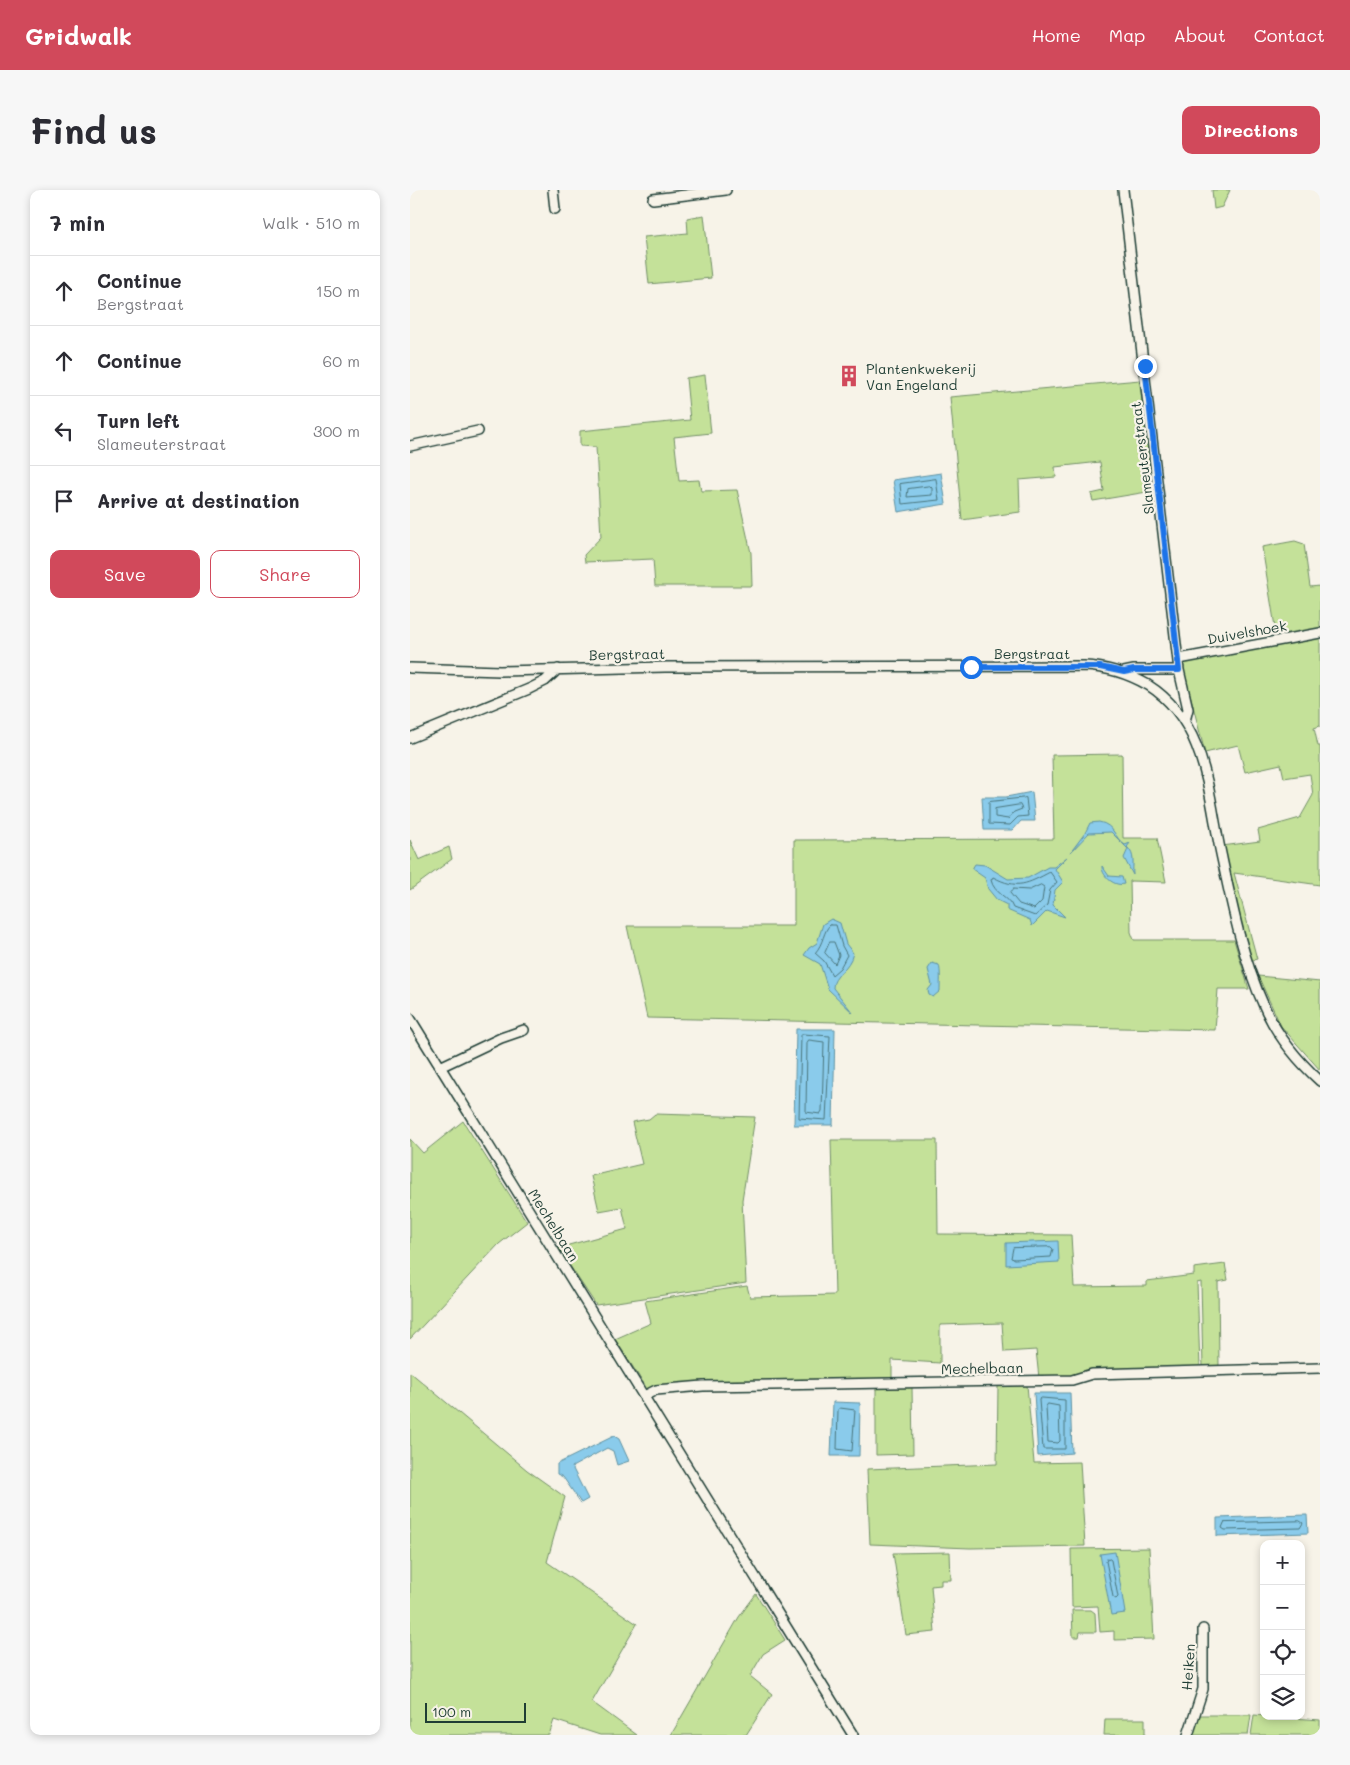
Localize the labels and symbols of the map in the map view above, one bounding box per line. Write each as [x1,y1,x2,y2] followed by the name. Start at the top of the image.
[1134,355,1157,378] route end
[866,359,976,394] place label: Plantenkwekerij Van Engeland
[836,363,862,389] building icon: Plantenkwekerij Van Engeland
[1126,401,1158,515] street label: Slameuterstraat
[1206,616,1288,648] street label: Duivelshoek
[589,644,665,664] street label: Bergstraat
[994,644,1070,663] street label: Bergstraat
[960,656,983,679] route start
[524,1185,584,1265] street label: Mechelbaan
[941,1358,1023,1378] street label: Mechelbaan
[1177,1643,1199,1691] street label: Heiken
[425,1700,526,1723] scale bar

